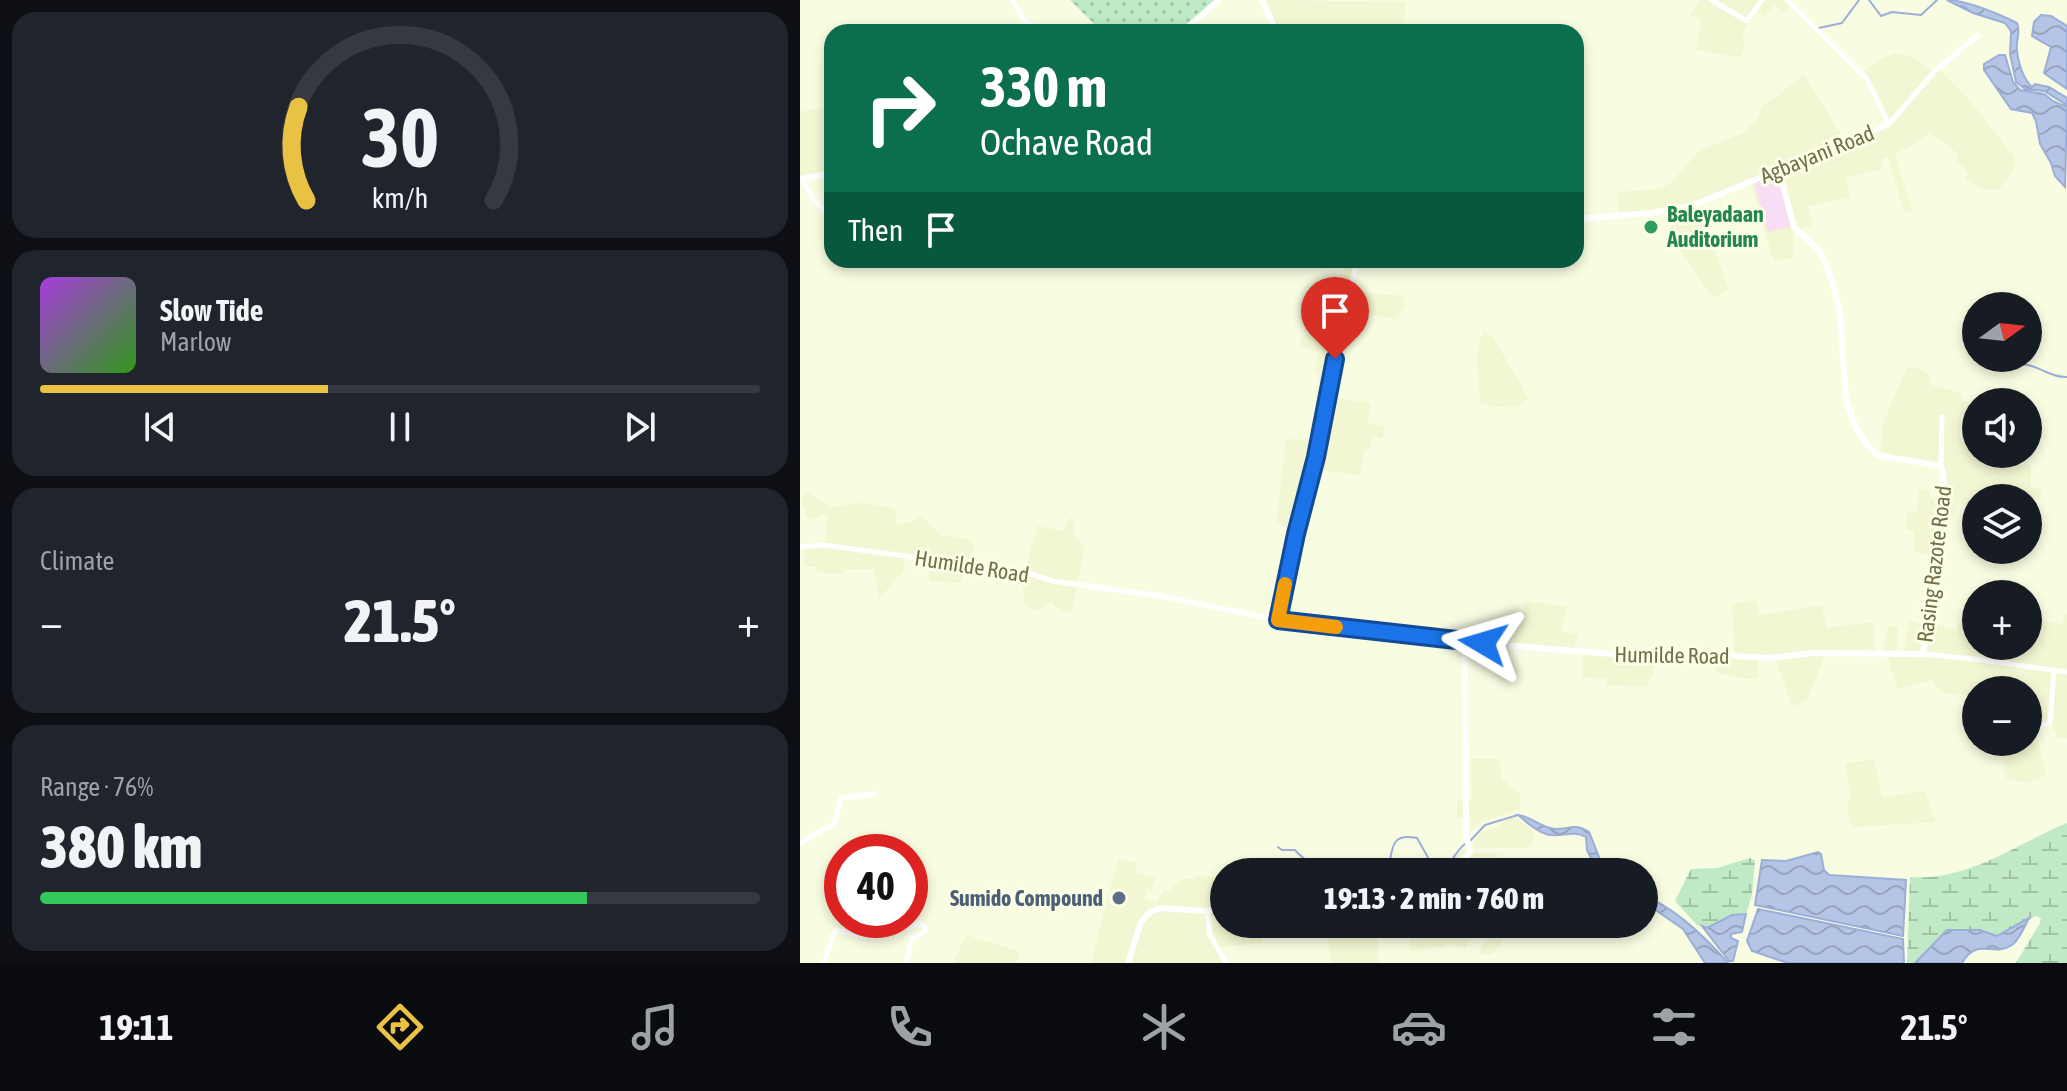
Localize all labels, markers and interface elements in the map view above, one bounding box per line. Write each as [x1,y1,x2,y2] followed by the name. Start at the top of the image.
[980,55,1107,119] text: 330 m
[848,56,952,160] icon: right
[361,88,439,184] text: 30
[1756,119,1878,189] street label: Agbayani Road
[980,121,1153,163] text: Ochave Road
[372,181,428,214] text: km/h
[1666,201,1764,252] place label: Baleyadaan Auditorium
[919,208,963,252] icon: arrive
[848,213,903,247] text: Then
[1642,218,1660,236] marker: Baleyadaan Auditorium
[1301,277,1369,359] pin
[1313,289,1357,333] icon: arrive
[1962,292,2042,372] north arrow
[1962,292,2042,756] map controls
[160,293,263,327] text: Slow Tide
[160,327,231,357] text: Marlow
[1962,388,2042,468] button: sound
[138,405,182,449] icon: previous
[378,405,422,449] icon: pause
[618,405,662,449] icon: next
[1911,484,1957,644] street label: Rasing Razote Road
[1962,484,2042,564] button: layers
[913,544,1031,588] street label: Humilde Road
[40,546,114,576] text: Climate
[1962,580,2042,660] button: +
[344,586,456,655] text: 21.5°
[40,596,63,646] text: −
[737,596,760,646] text: +
[1441,601,1525,685] position arrow
[1614,641,1730,669] street label: Humilde Road
[1962,676,2042,756] button: −
[40,772,153,802] text: Range · 76%
[40,812,202,881] text: 380 km
[824,834,928,938] speed limit sign: 40
[1324,881,1544,915] text: 19:13 · 2 min · 760 m
[950,885,1103,911] place label: Sumido Compound
[1110,889,1128,907] marker: Sumido Compound
[372,999,428,1055] icon: directions
[627,999,683,1055] icon: music
[882,999,938,1055] icon: phone
[1136,999,1192,1055] icon: climate
[1391,999,1447,1055] icon: car
[1646,999,1702,1055] icon: filters
[99,1006,173,1048] text: 19:11
[1900,1006,1968,1048] text: 21.5°

